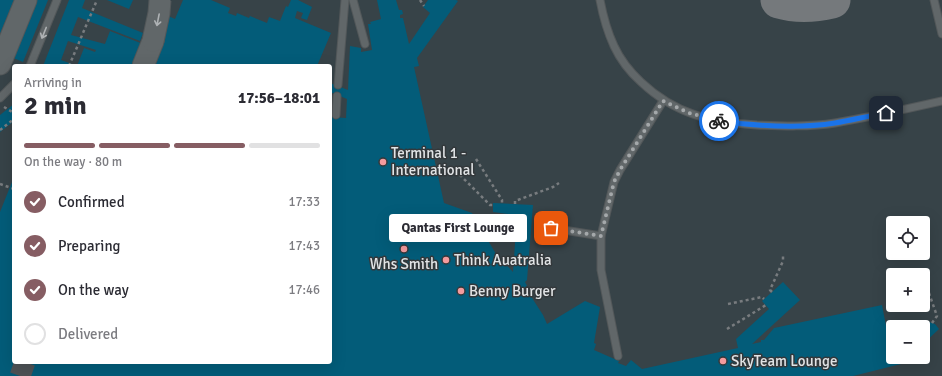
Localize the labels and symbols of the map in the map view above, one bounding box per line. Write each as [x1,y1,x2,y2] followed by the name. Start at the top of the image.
[153,14,161,27] one-way arrow
[39,27,47,39] one-way arrow
[869,96,903,130] pin
[699,101,739,141] courier
[391,144,475,179] place label: Terminal 1 - International
[378,157,388,167] marker: Terminal 1 - International
[534,211,568,245] pin
[389,214,527,242] callout: Qantas First Lounge
[399,244,409,254] marker: Whs Smith
[454,251,552,269] place label: Think Auatralia
[370,255,438,273] place label: Whs Smith
[441,255,451,265] marker: Think Auatralia
[469,282,556,300] place label: Benny Burger
[456,286,466,296] marker: Benny Burger
[731,352,837,370] place label: SkyTeam Lounge
[718,356,728,366] marker: SkyTeam Lounge

